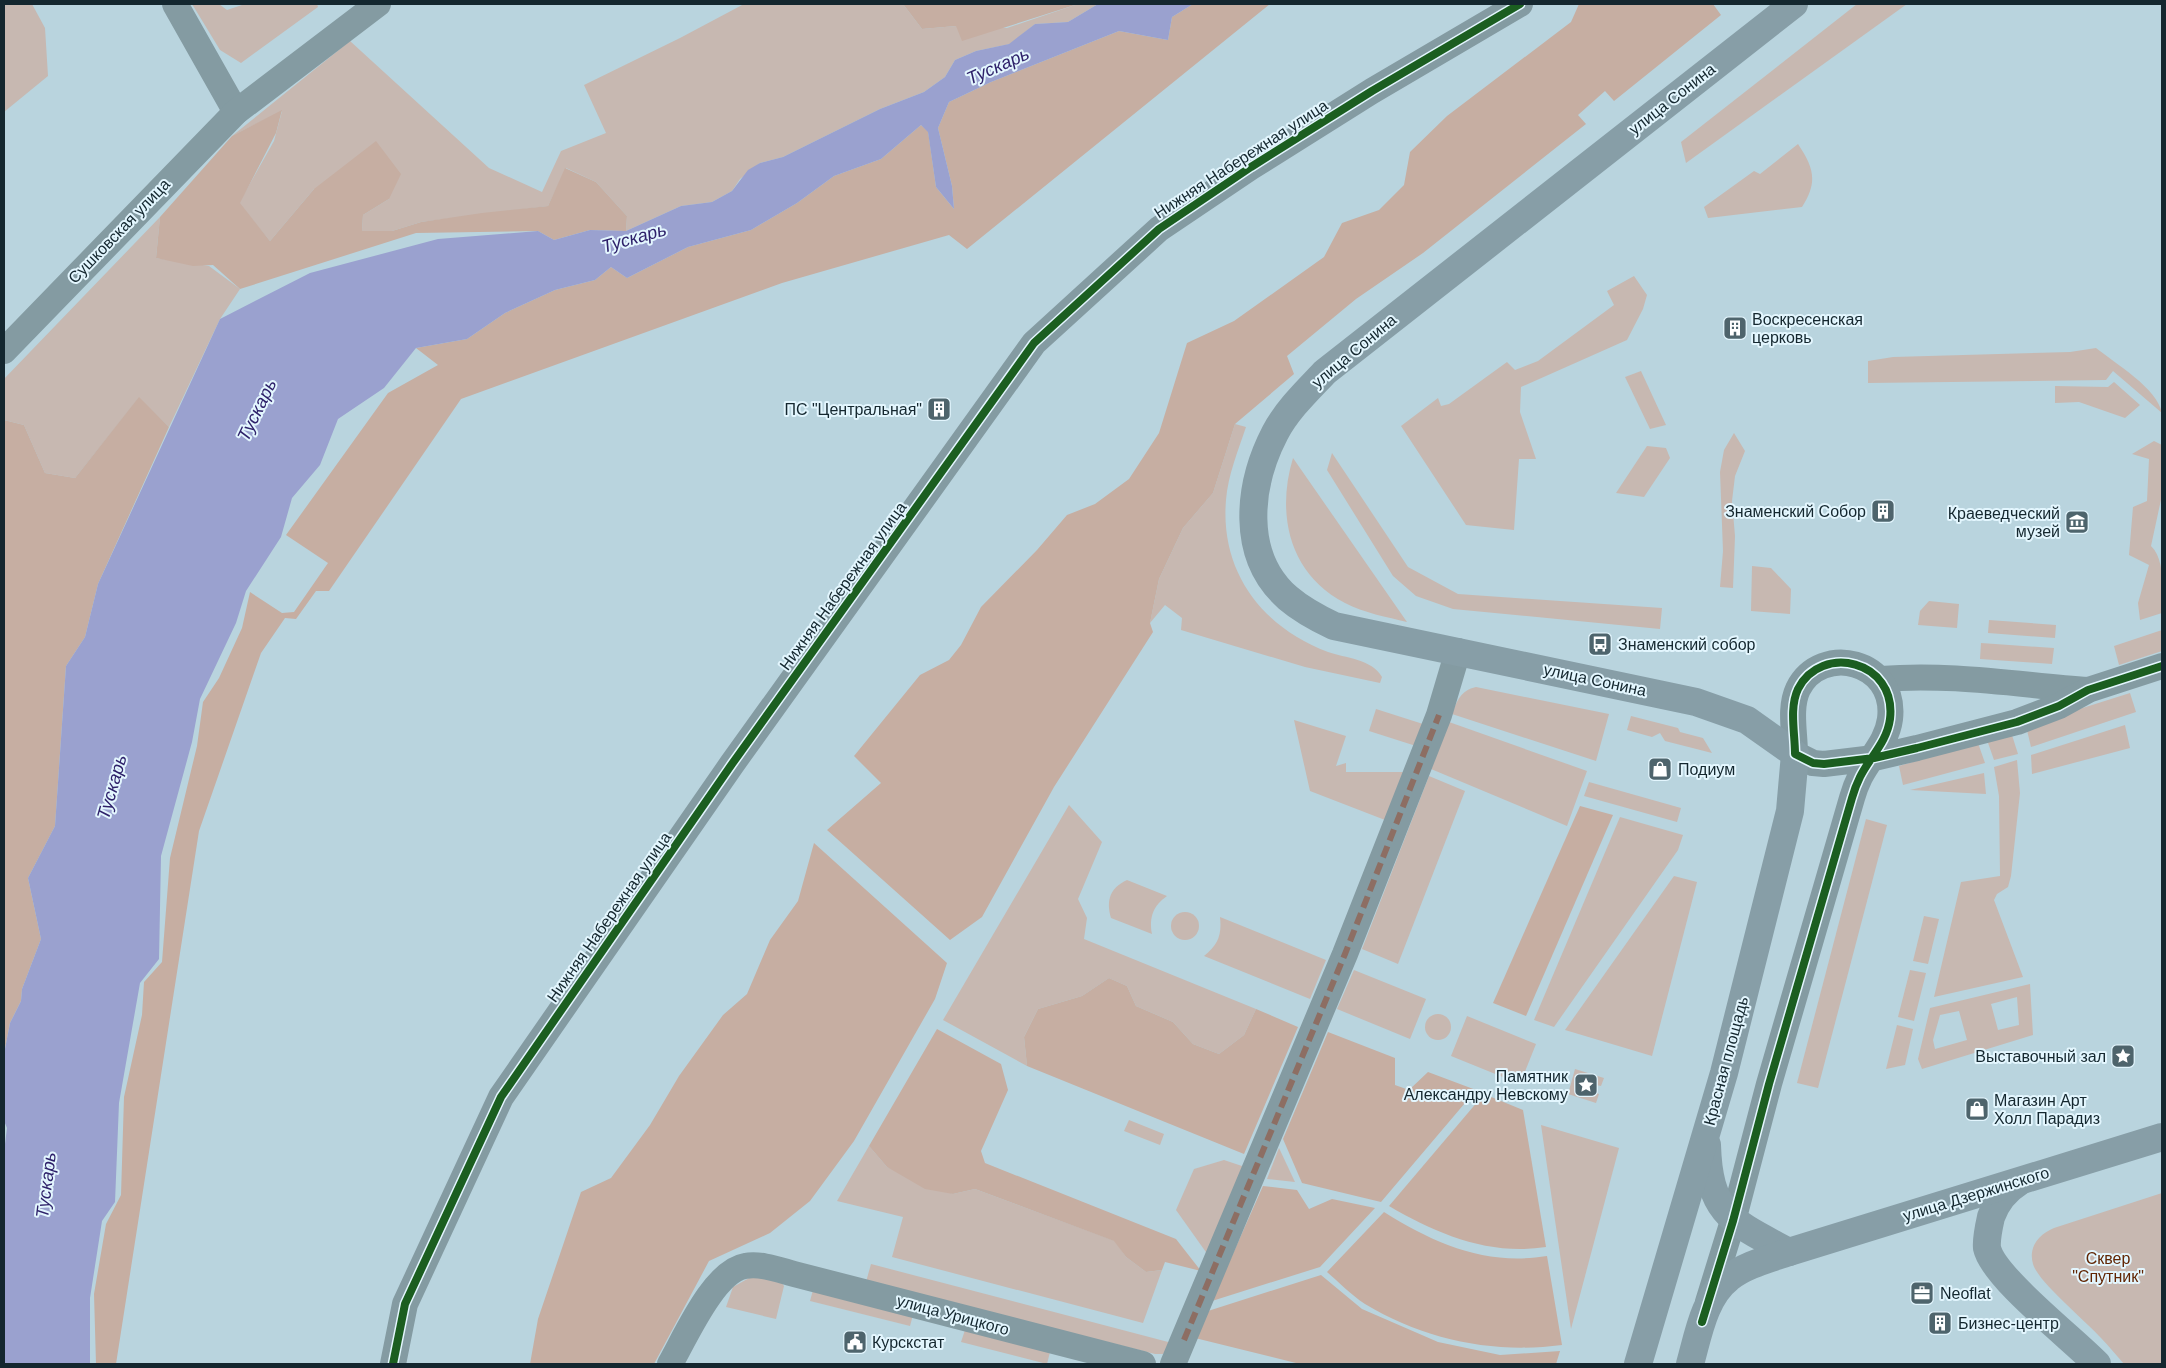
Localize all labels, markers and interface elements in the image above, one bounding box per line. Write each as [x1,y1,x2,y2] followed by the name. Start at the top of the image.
[964,43,1032,89] water label: Тускарь
[1626,60,1718,138] street label: улица Сонина
[1151,96,1331,221] street label: Нижняя Набережная улица
[65,175,173,287] street label: Сушковская улица
[599,219,669,257] water label: Тускарь
[1309,311,1400,391] street label: улица Сонина
[1752,311,1863,346] place label: Воскресенская церковь
[1722,315,1748,341] building icon: Воскресенская церковь
[233,376,281,444] water label: Тускарь
[926,396,952,422] building icon: ПС "Центральная"
[784,401,922,418] place label: ПС "Центральная"
[1870,498,1896,524] building icon: Знаменский Собор
[776,499,910,673] street label: Нижняя Набережная улица
[1725,503,1866,520] place label: Знаменский Собор
[1948,505,2060,540] place label: Краеведческий музей
[2064,509,2090,535] museum icon: Краеведческий музей
[1587,631,1613,657] bus stop icon: Знаменский собор
[1618,636,1756,653] place label: Знаменский собор
[1542,661,1648,699] street label: улица Сонина
[93,752,131,822] water label: Тускарь
[1647,756,1673,782] shop icon: Подиум
[1678,761,1735,778] place label: Подиум
[544,829,674,1005] street label: Нижняя Набережная улица
[1701,995,1751,1127] street label: Красная площадь
[2110,1043,2136,1069] place icon: Выставочный зал
[1975,1048,2106,1065] place label: Выставочный зал
[1404,1068,1569,1103] place label: Памятник Александру Невскому
[1573,1072,1599,1098] place icon: Памятник Александру Невскому
[1994,1092,2100,1127] place label: Магазин Арт Холл Парадиз
[1964,1096,1990,1122] shop icon: Магазин Арт Холл Парадиз
[32,1151,60,1219] water label: Тускарь
[1901,1164,2051,1224] street label: улица Дзержинского
[2072,1250,2144,1285] park label: Сквер "Спутник"
[1909,1280,1935,1306] office icon: Neoflat
[1940,1285,1991,1302] place label: Neoflat
[895,1292,1011,1338] street label: улица Урицкого
[1927,1310,1953,1336] building icon: Бизнес-центр
[1958,1315,2059,1332] place label: Бизнес-центр
[842,1329,868,1355] public building icon: Курскстат
[872,1334,945,1351] place label: Курскстат

